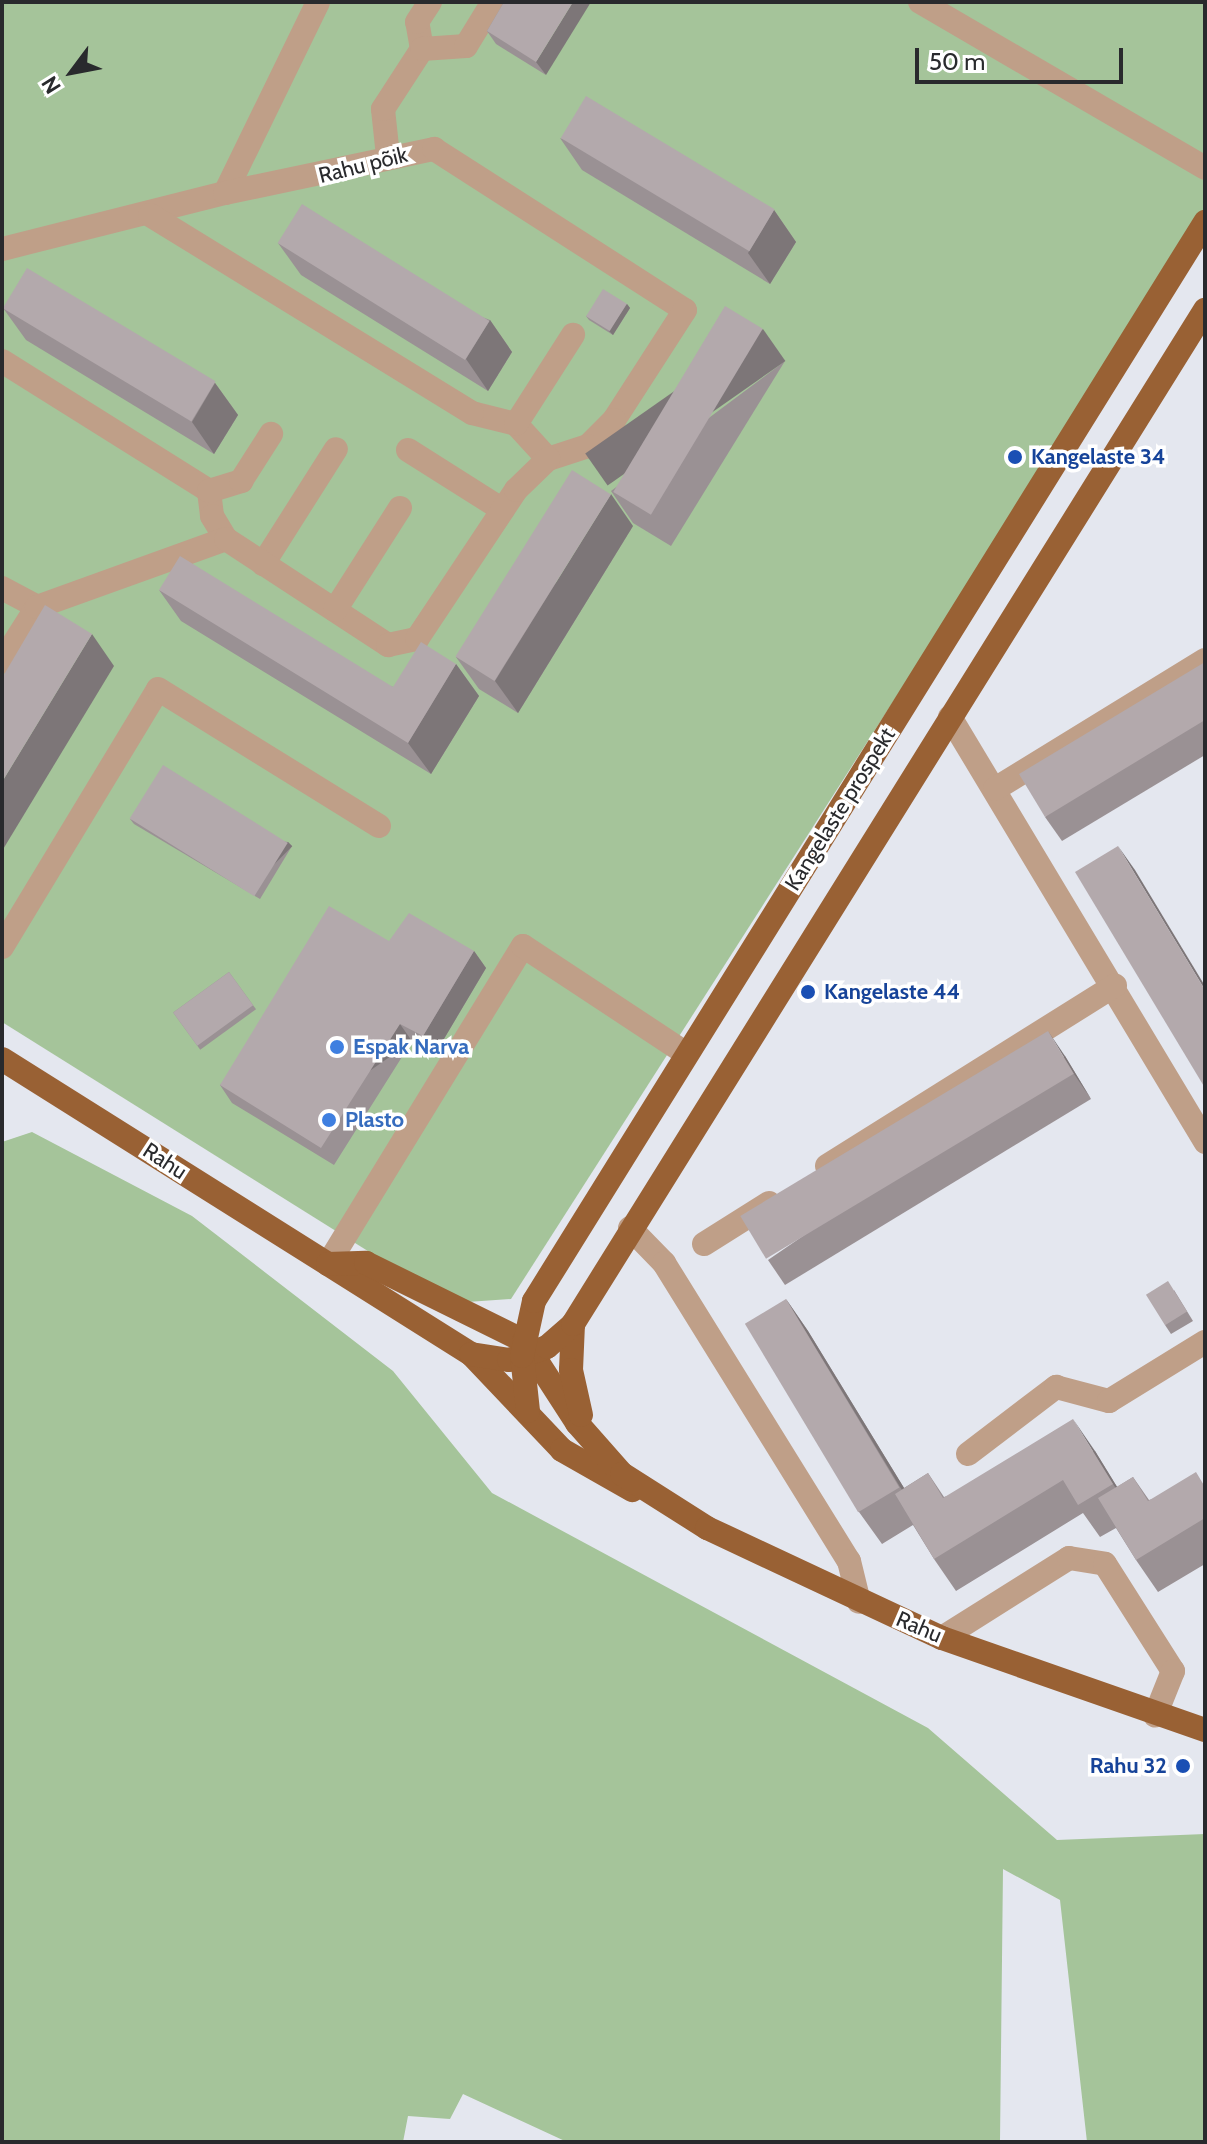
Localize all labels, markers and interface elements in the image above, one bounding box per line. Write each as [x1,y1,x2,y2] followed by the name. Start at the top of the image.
[32,32,112,112] north arrow
[919,32,1127,82] scale bar
[929,47,985,76] text: 50 m
[36,71,67,99] text: N
[316,141,410,189] street label: Rahu põik
[1031,444,1165,470] place label: Kangelaste 34
[1006,448,1024,466] marker: Kangelaste 34
[779,723,901,895] street label: Kangelaste prospekt
[824,979,960,1005] place label: Kangelaste 44
[799,983,817,1001] marker: Kangelaste 44
[353,1034,469,1060] place label: Espak Narva
[328,1038,346,1056] marker: Espak Narva
[345,1107,404,1133] place label: Plasto
[320,1111,338,1129] marker: Plasto
[138,1137,192,1185] street label: Rahu
[892,1606,946,1648] street label: Rahu
[1090,1753,1167,1779] place label: Rahu 32
[1174,1757,1192,1775] marker: Rahu 32

